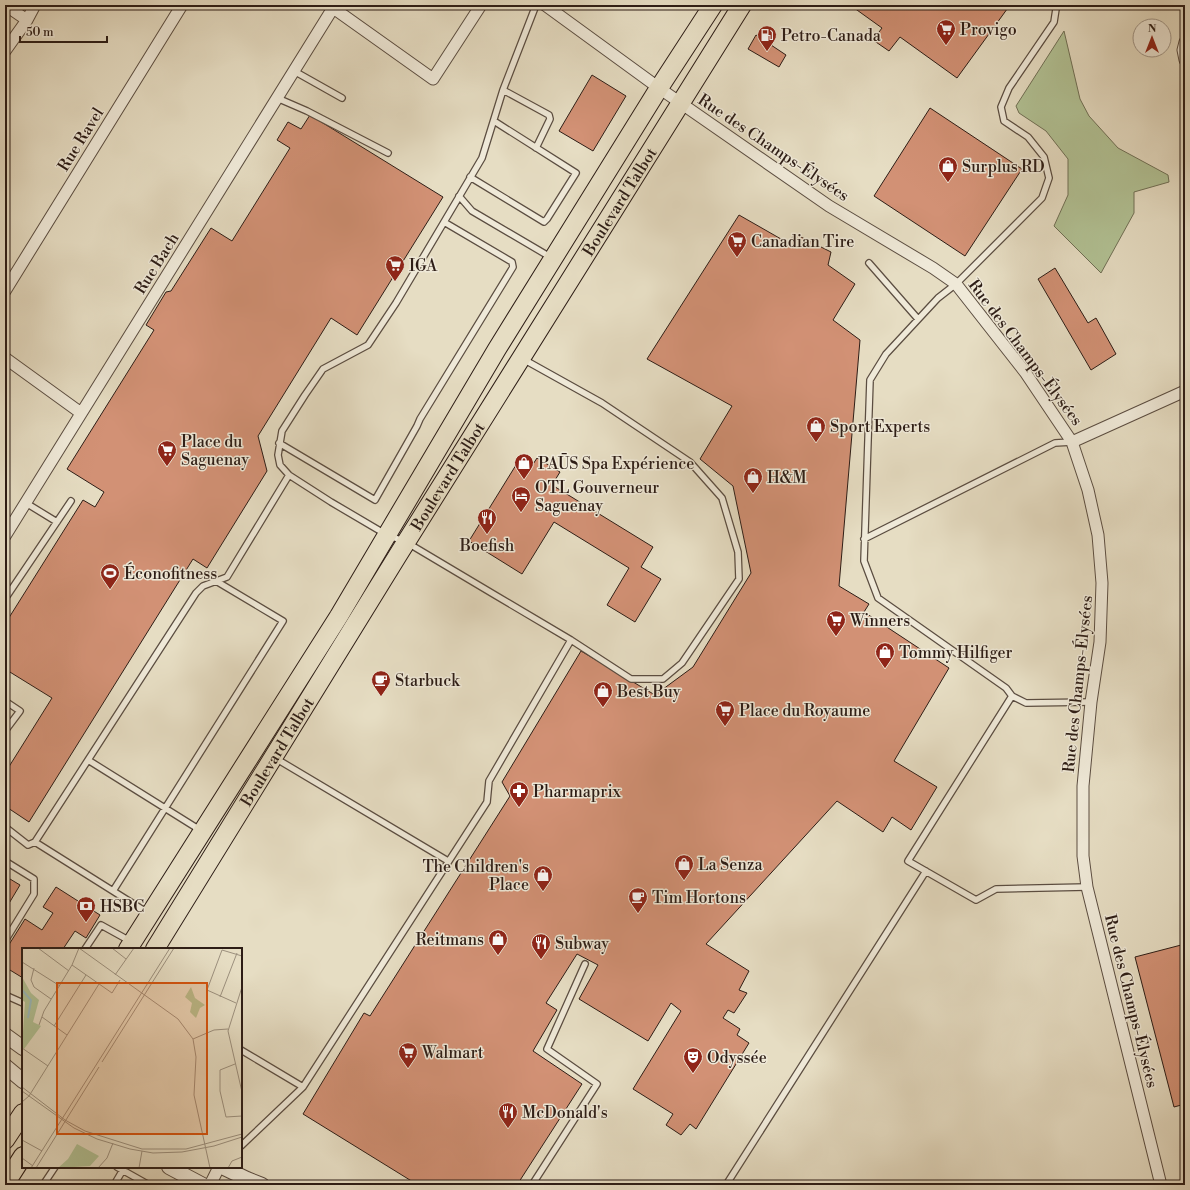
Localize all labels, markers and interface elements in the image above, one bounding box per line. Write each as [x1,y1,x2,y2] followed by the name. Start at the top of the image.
[20,18,107,44] scale bar
[935,18,957,46] supermarket icon: Provigo
[1132,18,1172,58] north arrow
[960,20,1017,40] place label: Provigo
[1148,22,1157,36] text: N
[756,24,778,52] fuel station icon: Petro-Canada
[26,25,54,40] text: 50 m
[781,26,882,46] place label: Petro-Canada
[694,88,854,206] street label: Rue des Champs-Élysées
[53,104,108,175] street label: Rue Ravel
[578,144,662,261] street label: Boulevard Talbot
[937,155,959,183] shop icon: Surplus RD
[962,157,1045,177] place label: Surplus RD
[130,229,184,298] street label: Rue Bach
[726,230,748,258] supermarket icon: Canadian Tire
[751,232,854,252] place label: Canadian Tire
[384,254,406,282] supermarket icon: IGA
[409,256,438,276] place label: IGA
[964,274,1088,430] street label: Rue des Champs-Élysées
[805,415,827,443] shop icon: Sport Experts
[830,417,930,437] place label: Sport Experts
[406,418,490,535] street label: Boulevard Talbot
[181,432,249,470] place label: Place du Saguenay
[156,439,178,467] supermarket icon: Place du Saguenay
[513,452,535,480] shop icon: PAŪS Spa Expérience
[538,453,694,474] place label: PAŪS Spa Expérience
[742,466,764,494] shop icon: H&M
[767,468,807,488] place label: H&M
[535,478,659,516] place label: OTL Gouverneur Saguenay
[510,485,532,513] hotel icon: OTL Gouverneur Saguenay
[476,507,498,535] restaurant icon: Boefish
[459,536,515,556] place label: Boefish
[99,562,121,590] sports icon: Éconofitness
[124,562,217,584] place label: Éconofitness
[1057,594,1097,774] street label: Rue des Champs-Élysées
[825,609,847,637] supermarket icon: Winners
[849,611,910,631] place label: Winners
[874,641,896,669] shop icon: Tommy Hilfiger
[899,643,1013,663] place label: Tommy Hilfiger
[370,669,392,697] cafe icon: Starbuck
[395,671,461,691] place label: Starbuck
[592,680,614,708] shop icon: Best Buy
[616,682,681,702] place label: Best Buy
[236,694,319,811] street label: Boulevard Talbot
[714,699,736,727] supermarket icon: Place du Royaume
[739,701,870,721] place label: Place du Royaume
[508,780,530,808] pharmacy icon: Pharmaprix
[533,782,622,802] place label: Pharmaprix
[673,853,695,881] shop icon: La Senza
[698,855,763,875] place label: La Senza
[423,857,529,895] place label: The Children's Place
[532,864,554,892] shop icon: The Children's Place
[627,886,649,914] cafe icon: Tim Hortons
[652,888,746,908] place label: Tim Hortons
[75,895,97,923] bank icon: HSBC
[100,897,144,917] place label: HSBC
[1100,912,1164,1090] street label: Rue des Champs-Élysées
[487,928,509,956] shop icon: Reitmans
[416,930,484,950] place label: Reitmans
[530,932,552,960] restaurant icon: Subway
[555,934,609,954] place label: Subway
[22,948,242,1168] inset map
[397,1041,419,1069] supermarket icon: Walmart
[421,1043,484,1063] place label: Walmart
[682,1046,704,1074] theatre icon: Odyssée
[707,1048,767,1068] place label: Odyssée
[497,1101,519,1129] restaurant icon: McDonald's
[522,1103,608,1123] place label: McDonald's

